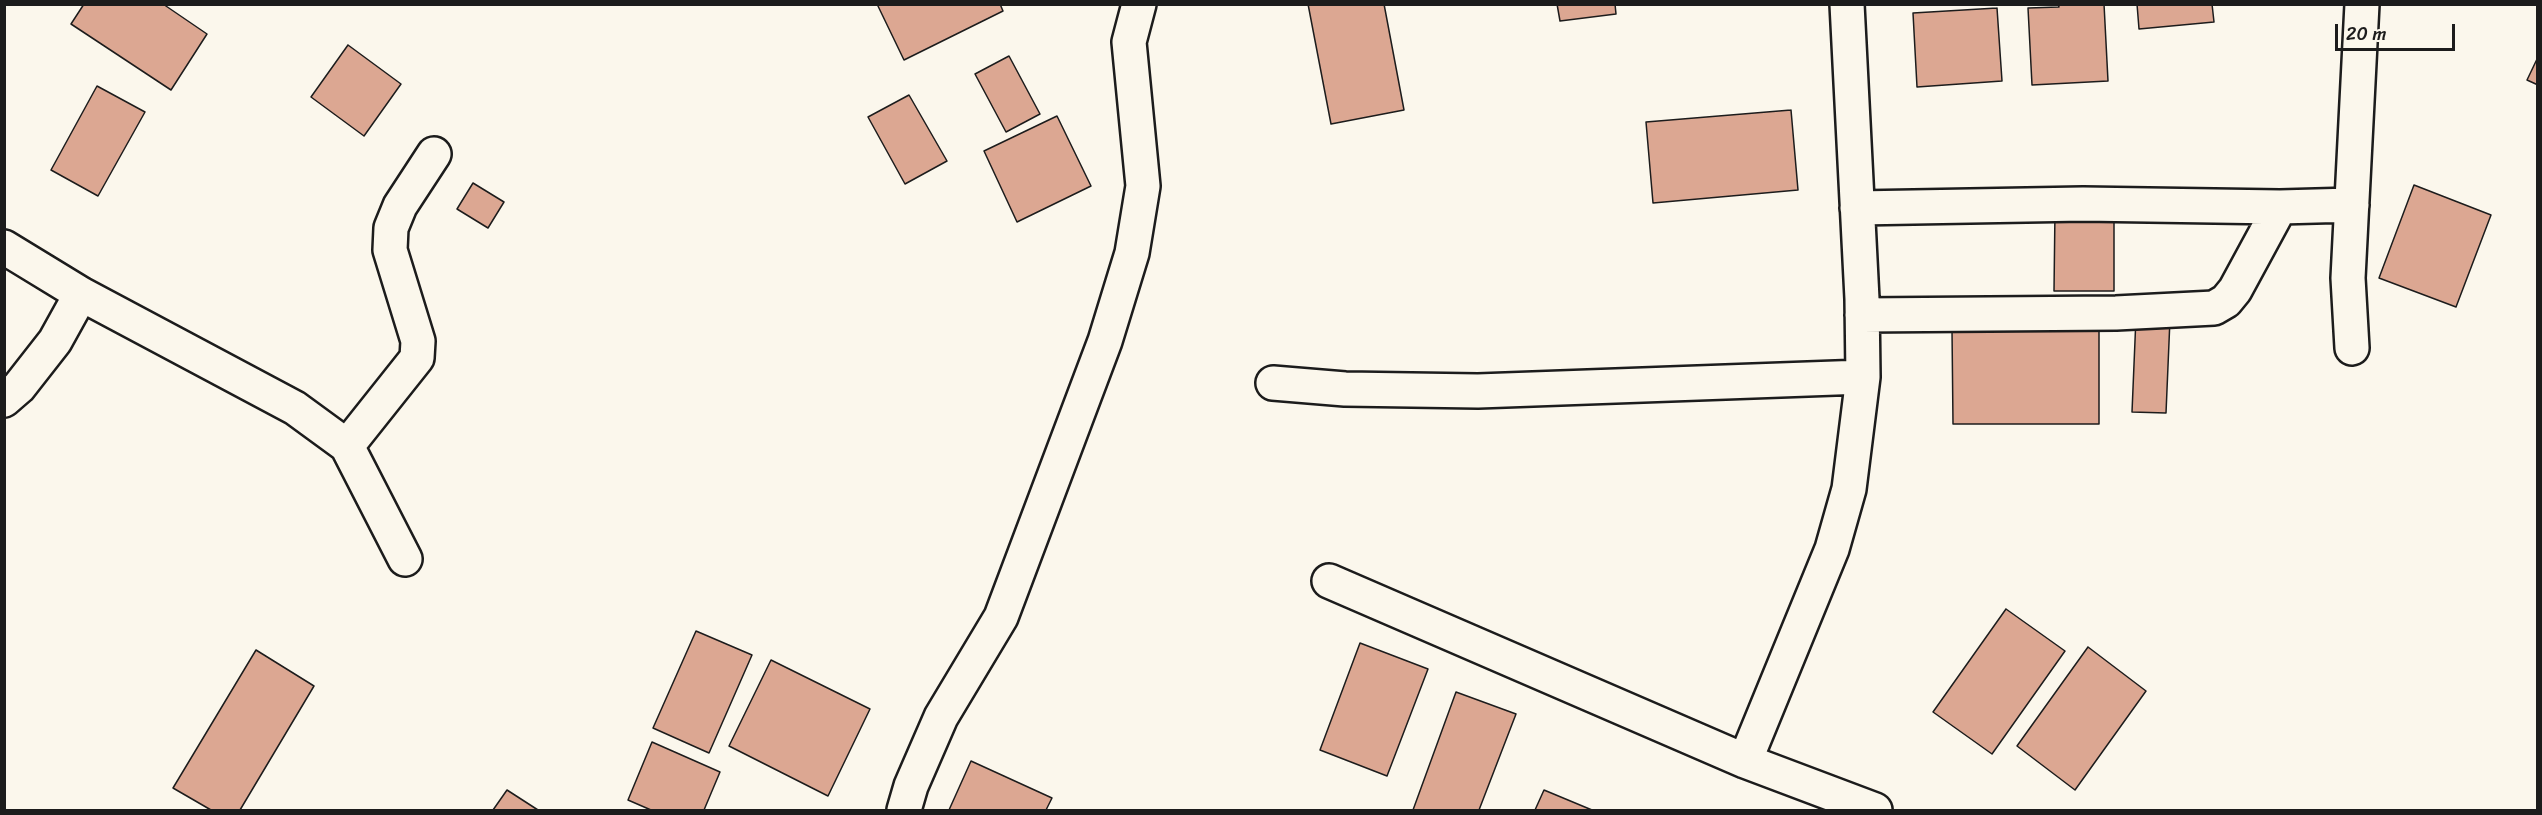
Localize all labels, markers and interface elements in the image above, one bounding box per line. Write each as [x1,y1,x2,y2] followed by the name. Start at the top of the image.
[2338,12,2458,50] scale bar
[2346,18,2386,50] text: 20 m

